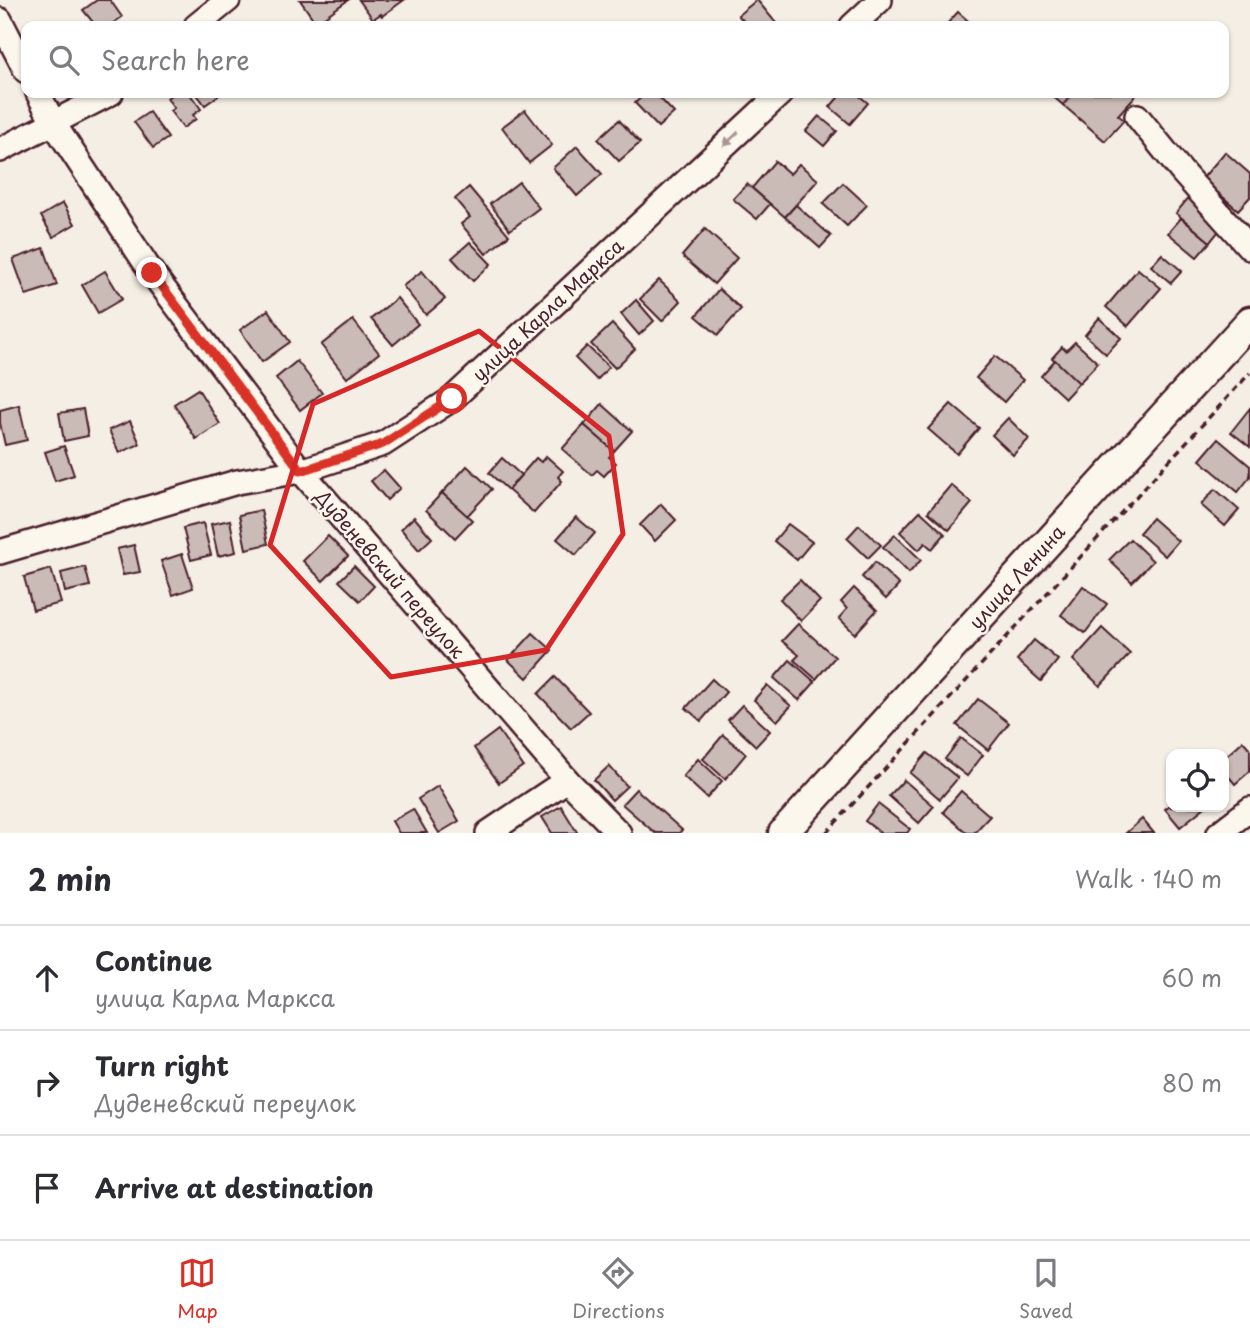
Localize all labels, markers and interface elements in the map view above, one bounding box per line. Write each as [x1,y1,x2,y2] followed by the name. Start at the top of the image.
[21,21,1229,98] search box
[101,40,250,79] text: Search here
[45,41,83,79] icon: search
[723,131,740,147] one-way arrow
[465,231,629,387] street label: улица Карла Маркса
[136,257,167,288] route end
[436,383,467,414] route start
[309,482,472,664] street label: Дуденевский переулок
[962,518,1071,635] street label: улица Ленина
[1166,749,1229,812] map controls
[1166,749,1229,812] button: locate
[28,856,112,901] text: 2 min
[1075,861,1222,896] text: Walk · 140 m
[95,941,212,980] text: Continue
[28,959,66,997] icon: ahead
[1162,960,1222,995] text: 60 m
[95,980,335,1015] text: улица Карла Маркса
[95,1046,229,1085] text: Turn right
[28,1064,66,1102] icon: right
[1162,1065,1222,1100] text: 80 m
[95,1085,356,1120] text: Дуденевский переулок
[95,1168,374,1207] text: Arrive at destination
[28,1169,66,1207] icon: arrive
[177,1254,218,1324] tab: Map
[572,1254,665,1324] tab: Directions
[1019,1254,1073,1324] tab: Saved

